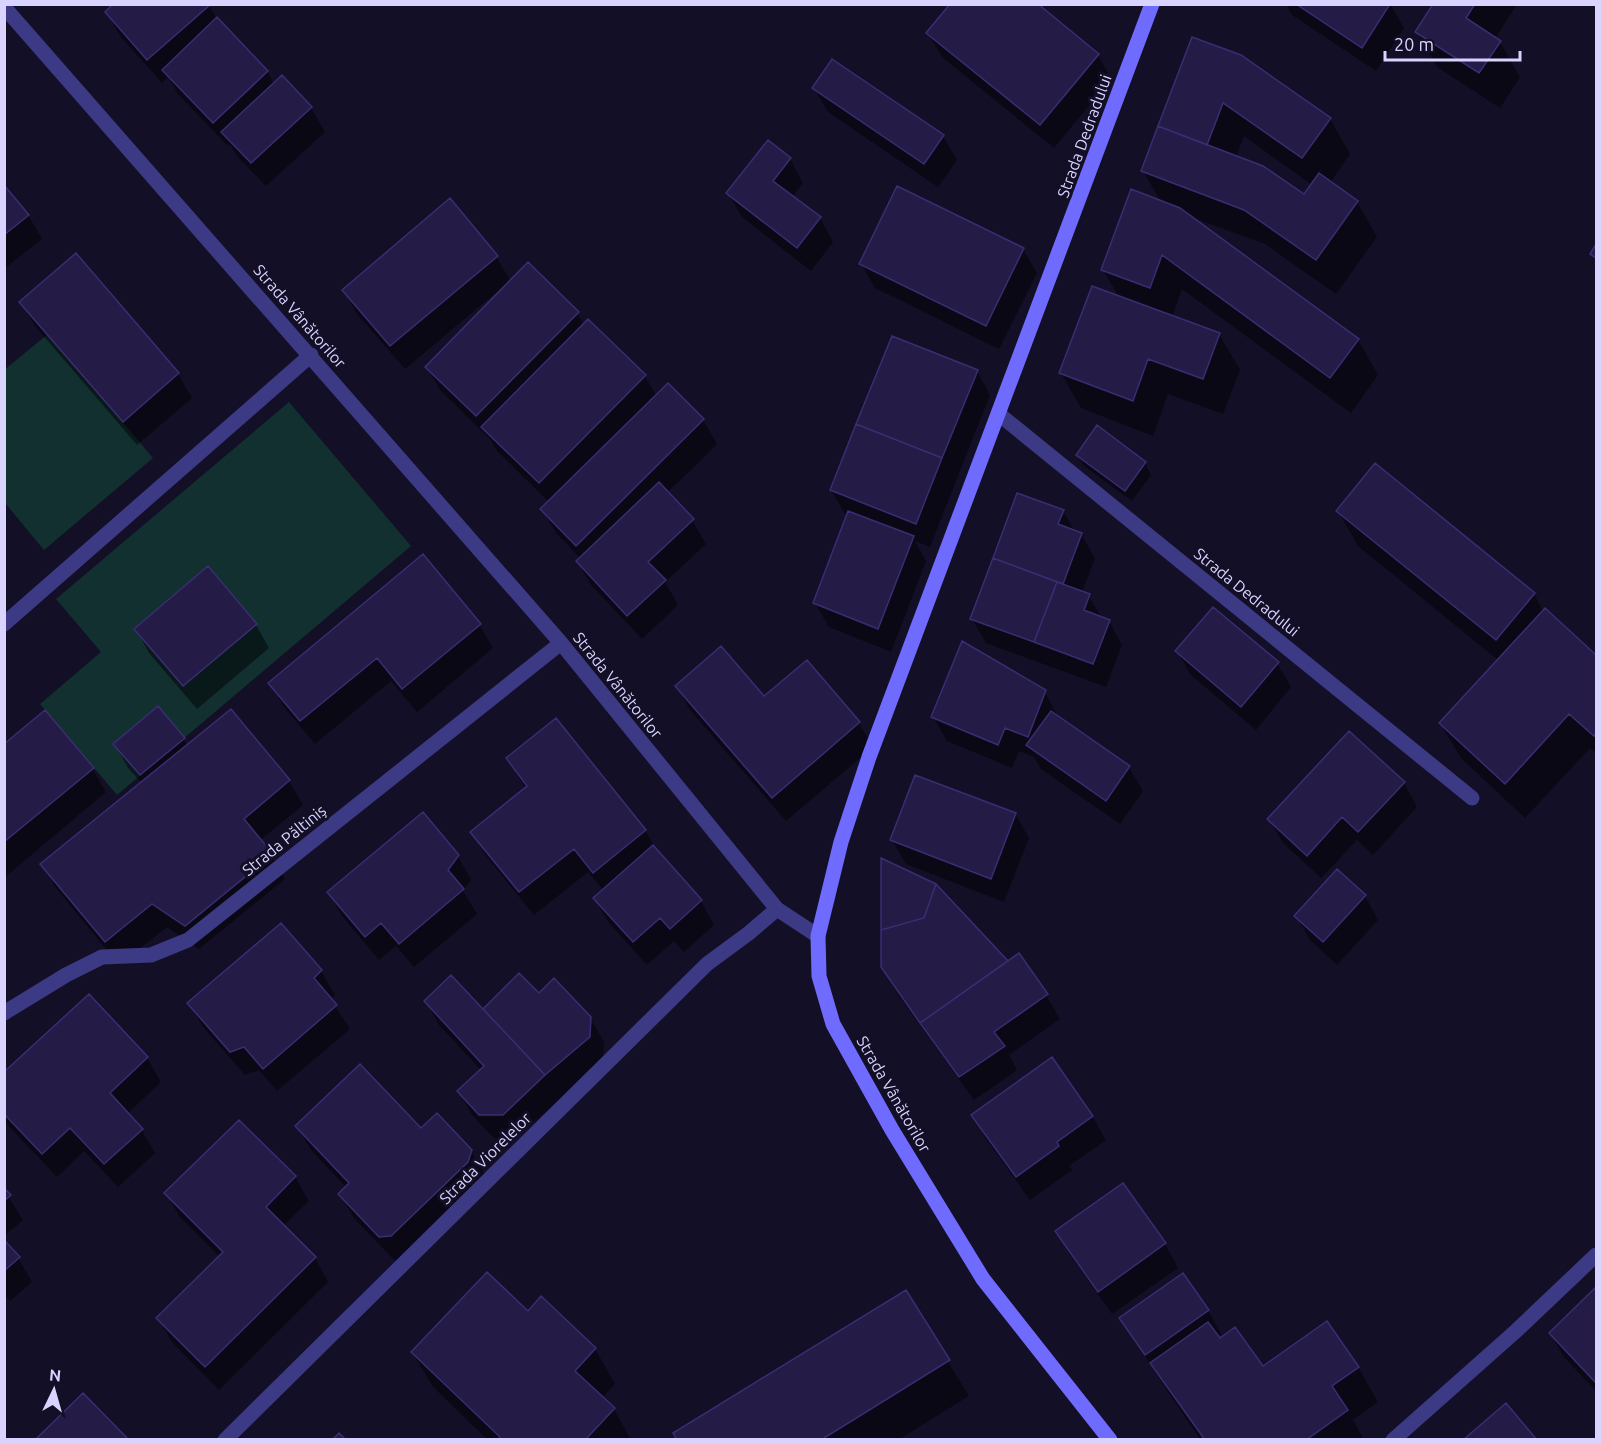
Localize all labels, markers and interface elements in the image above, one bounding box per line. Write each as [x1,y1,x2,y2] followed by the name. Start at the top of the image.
[1385,24,1520,62] scale bar
[1394,34,1434,54] text: 20 m
[1053,72,1115,200] street label: Strada Dedradului
[250,261,350,371] street label: Strada Vânătorilor
[1191,544,1303,640] street label: Strada Dedradului
[570,628,666,742] street label: Strada Vânătorilor
[239,801,329,879] street label: Strada Păltiniș
[853,1033,935,1155] street label: Strada Vânătorilor
[436,1109,534,1207] street label: Strada Viorelelor
[24,1360,84,1420] north arrow
[49,1366,62,1385] text: N

